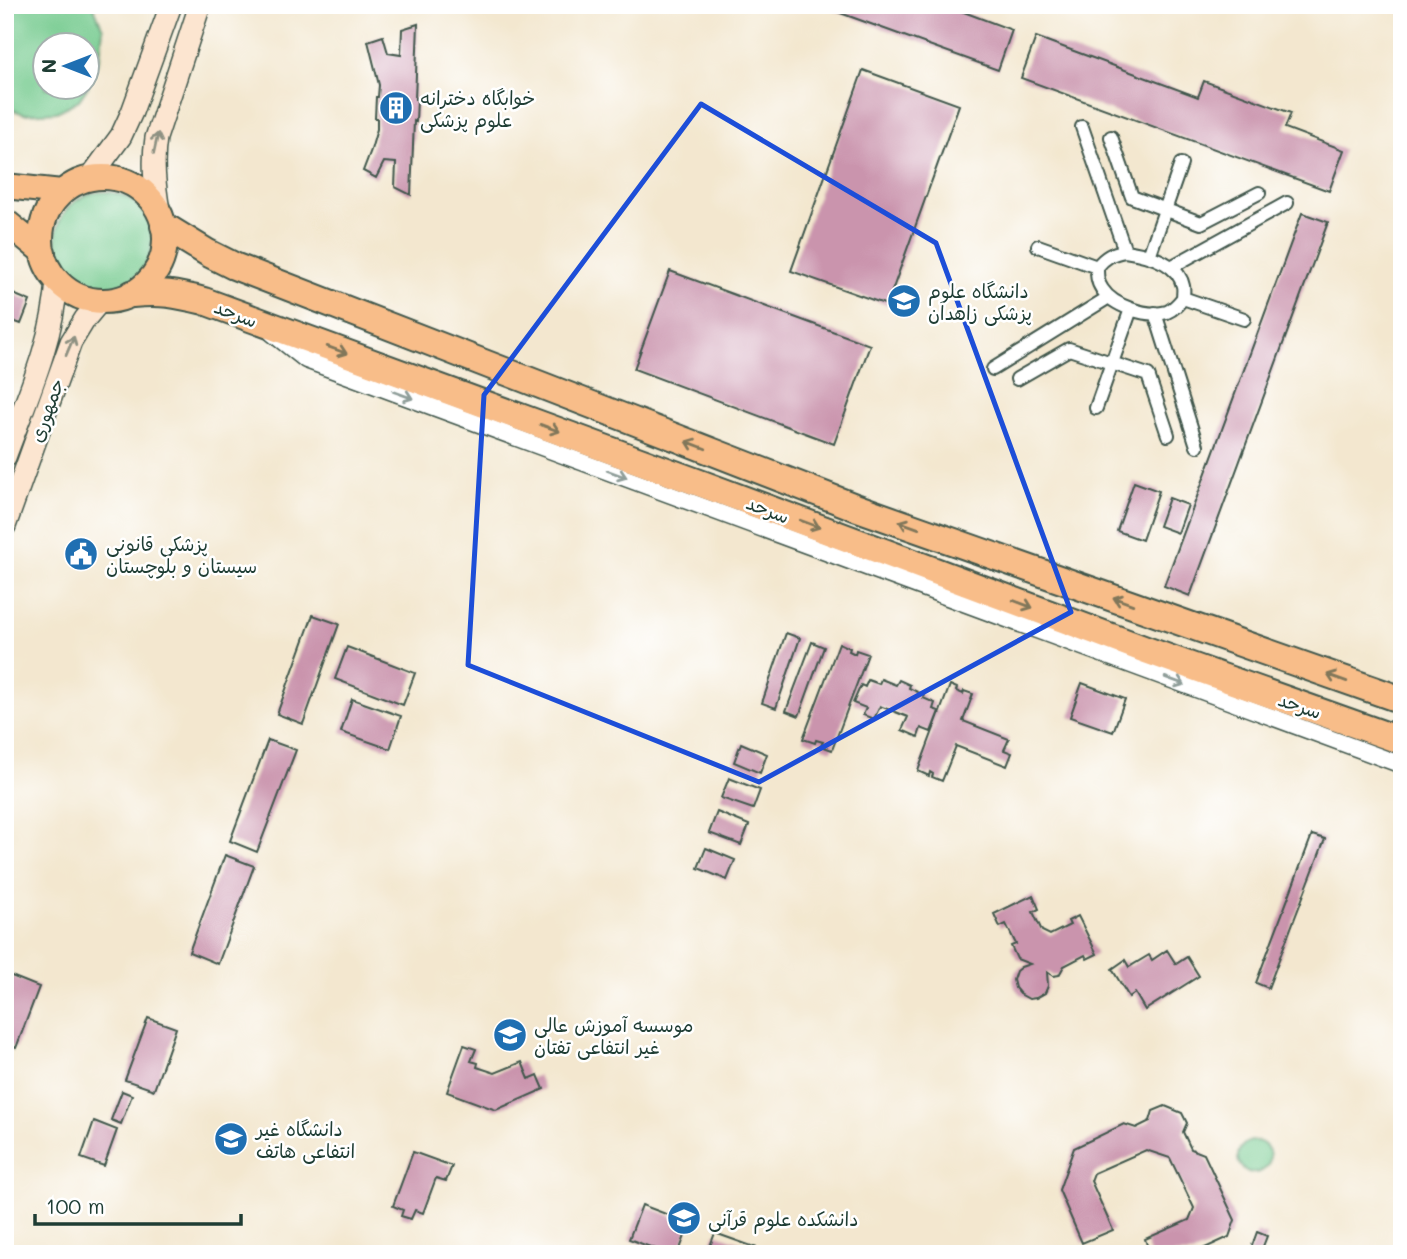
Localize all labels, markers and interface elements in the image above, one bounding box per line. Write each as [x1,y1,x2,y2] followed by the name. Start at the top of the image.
[32,32,102,102] north arrow
[36,59,61,73] text: N
[420,85,535,135] place label: خوابگاه دخترانه علوم پزشکی
[377,89,415,127] building icon: خوابگاه دخترانه علوم پزشکی
[149,132,163,155] one-way arrow
[928,278,1032,326] place label: دانشگاه علوم پزشکی زاهدان
[885,282,923,320] school or university icon: دانشگاه علوم پزشکی زاهدان
[211,293,261,333] street label: سرحد
[64,336,77,357] one-way arrow
[325,345,347,358] one-way arrow
[23,375,70,446] street label: جمهوری
[392,390,414,403] one-way arrow
[539,423,561,436] one-way arrow
[685,437,707,450] one-way arrow
[605,469,627,482] one-way arrow
[743,489,793,529] street label: سرحد
[898,518,920,531] one-way arrow
[798,519,820,531] one-way arrow
[106,531,257,579] place label: پزشکی قانونی سیستان و بلوچستان
[62,535,100,573] public building icon: پزشکی قانونی سیستان و بلوچستان
[1113,594,1134,607] one-way arrow
[1011,599,1033,611] one-way arrow
[1327,670,1349,683] one-way arrow
[1163,676,1185,688] one-way arrow
[1275,686,1325,724] street label: سرحد
[534,1012,693,1060] place label: موسسه آموزش عالی غیر انتفاعی تفتان
[491,1016,529,1054] school or university icon: موسسه آموزش عالی غیر انتفاعی تفتان
[254,1116,355,1164] place label: دانشگاه غیر انتفاعی هاتف
[212,1120,250,1158] school or university icon: دانشگاه غیر انتفاعی هاتف
[35,1182,242,1226] scale bar
[46,1192,105,1219] text: 100 m
[665,1199,703,1237] school or university icon: دانشکده علوم قرآنی
[708,1206,858,1234] place label: دانشکده علوم قرآنی

